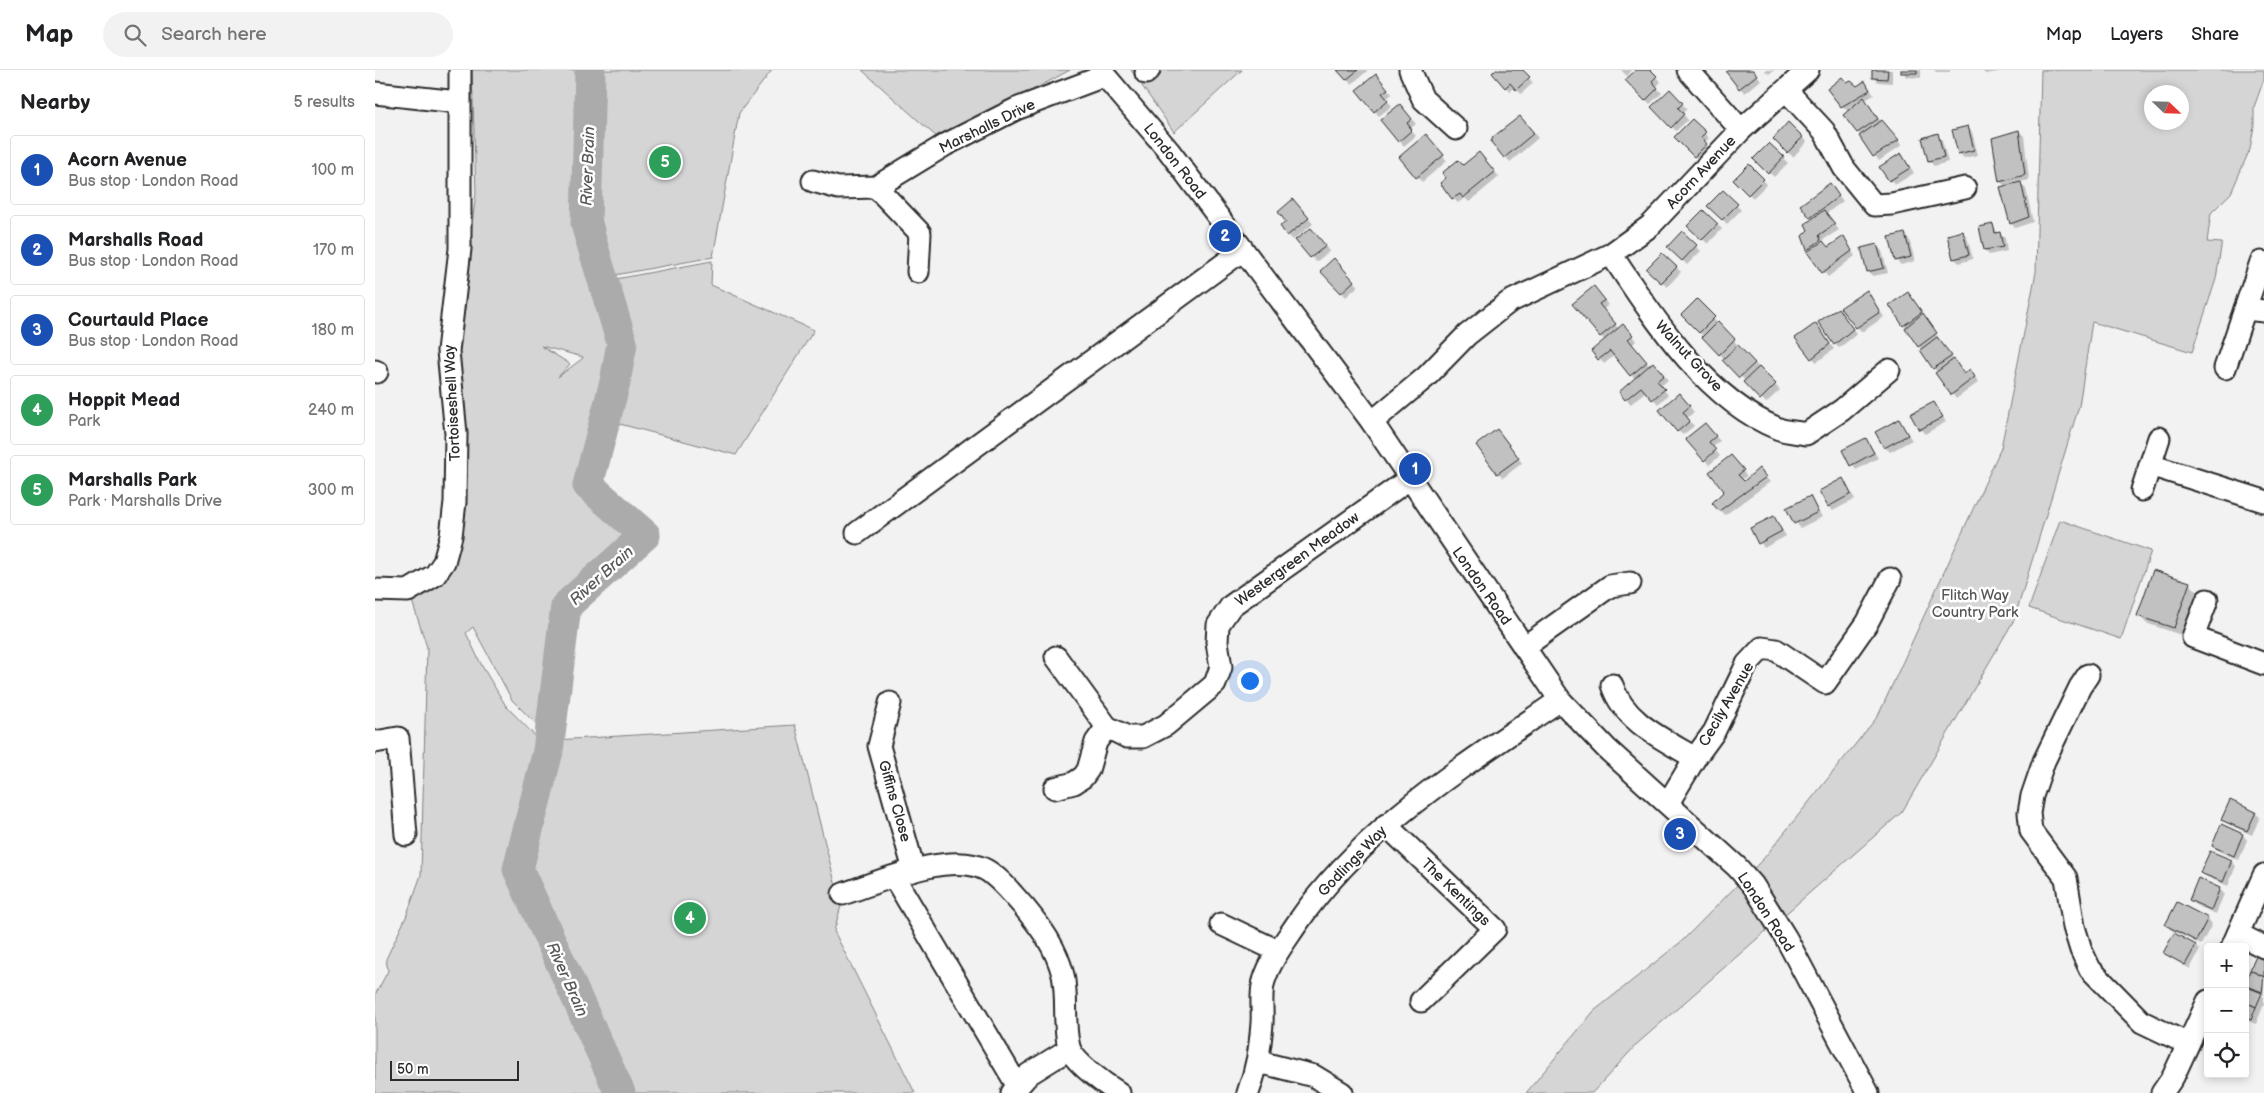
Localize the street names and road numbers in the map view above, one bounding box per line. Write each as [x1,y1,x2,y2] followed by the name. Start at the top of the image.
[936,95,1038,158] street label: Marshalls Drive
[1139,120,1210,203] street label: London Road
[1662,132,1740,213] street label: Acorn Avenue
[1651,317,1727,396] street label: Walnut Grove
[440,344,465,462] street label: Tortoiseshell Way
[1232,508,1363,611] street label: Westergreen Meadow
[1448,544,1515,629] street label: London Road
[1695,658,1758,750] street label: Cecily Avenue
[874,758,915,844] street label: Giffins Close
[1314,822,1391,901] street label: Godlings Way
[1417,854,1495,931] street label: The Kentings
[1733,869,1798,956] street label: London Road

